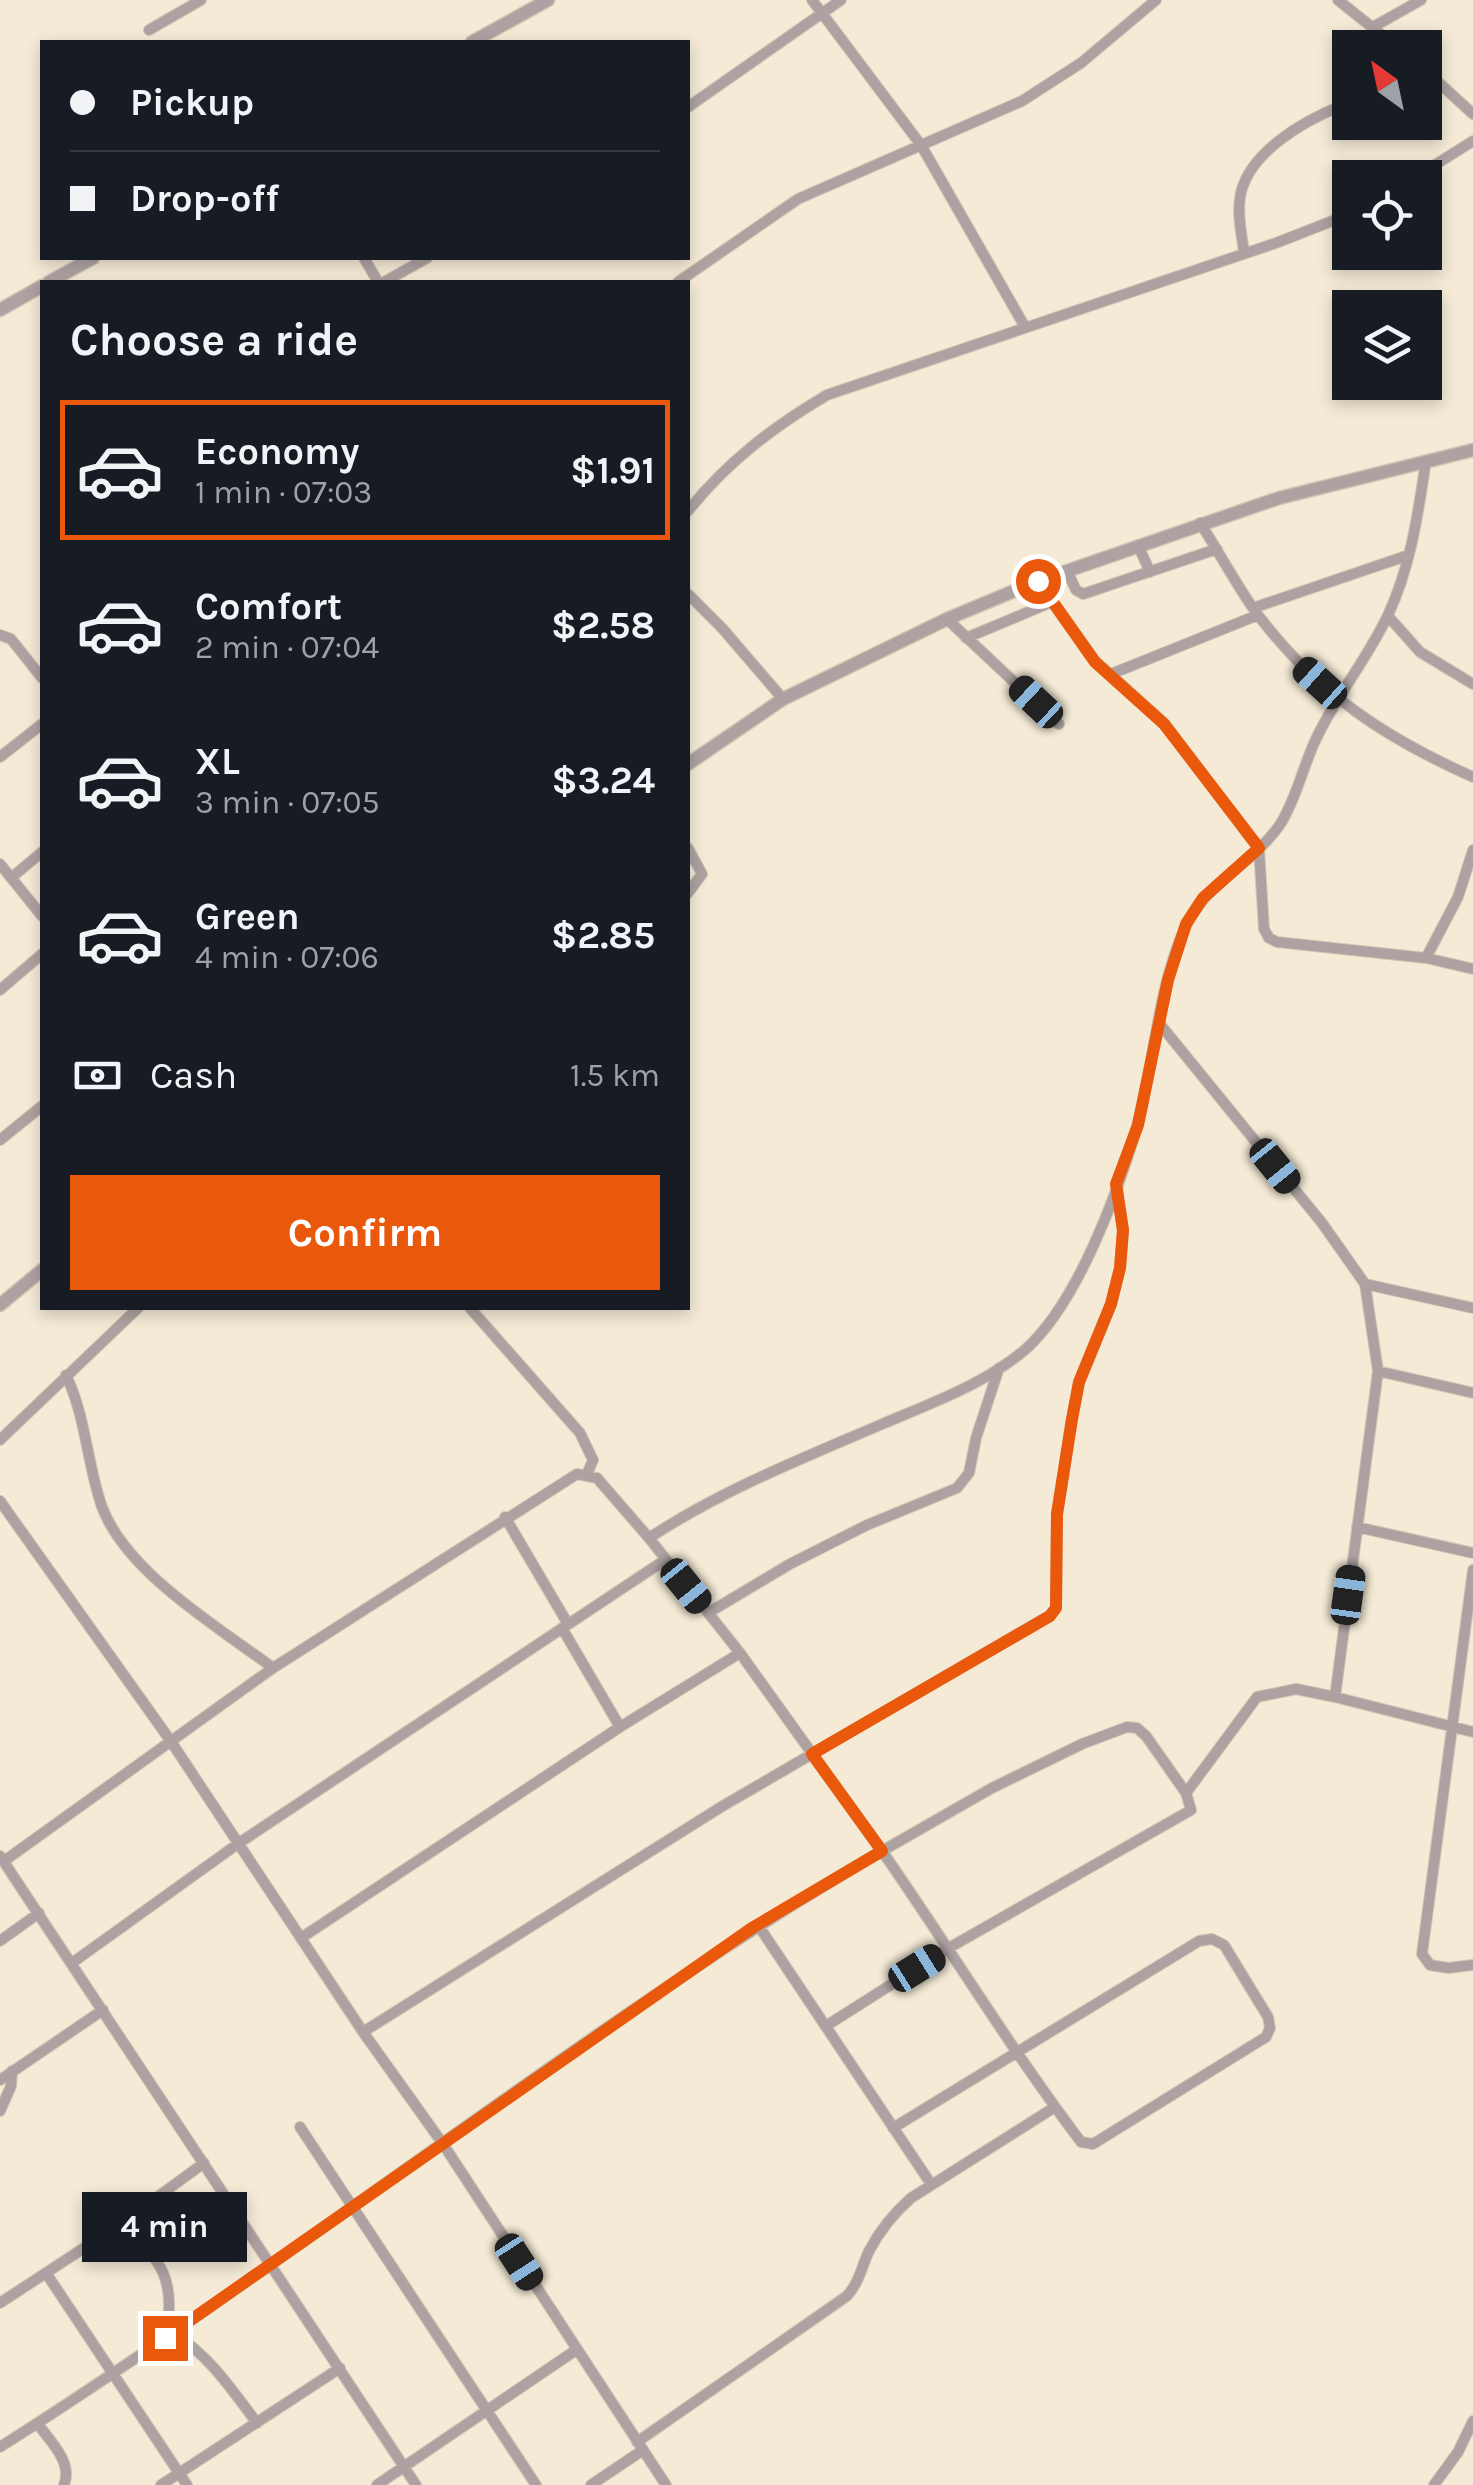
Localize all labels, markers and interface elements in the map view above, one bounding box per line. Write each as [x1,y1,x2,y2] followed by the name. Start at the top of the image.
[1332,30,1442,140] north arrow
[1332,30,1442,400] map controls
[130,80,254,125] text: Pickup
[1332,160,1442,270] button: locate
[130,176,279,221] text: Drop-off
[1332,290,1442,400] button: layers
[70,314,358,366] text: Choose a ride
[75,425,165,515] icon: car
[195,429,359,474] text: Economy
[570,448,655,493] text: $1.91
[195,474,372,511] text: 1 min · 07:03
[1016,559,1061,604] route start
[75,580,165,670] icon: car
[195,584,342,629] text: Comfort
[551,603,655,648] text: $2.58
[195,629,379,666] text: 2 min · 07:04
[1288,652,1352,714] car
[1004,671,1068,733] car
[75,735,165,825] icon: car
[195,739,240,784] text: XL
[551,758,655,803] text: $3.24
[195,784,380,821] text: 3 min · 07:05
[75,890,165,980] icon: car
[195,894,300,939] text: Green
[551,913,655,958] text: $2.85
[195,939,379,976] text: 4 min · 07:06
[70,1048,125,1103] icon: cash
[150,1053,237,1098] text: Cash
[570,1057,660,1094] text: 1.5 km
[1244,1133,1306,1199] car
[70,1175,660,1290] button: Confirm
[655,1553,717,1619] car
[1329,1563,1367,1627] car
[884,1939,950,1997] car
[82,2193,248,2263] callout: 4 min
[121,2208,208,2245] text: 4 min
[490,2229,548,2295] car
[143,2316,188,2361] route end

